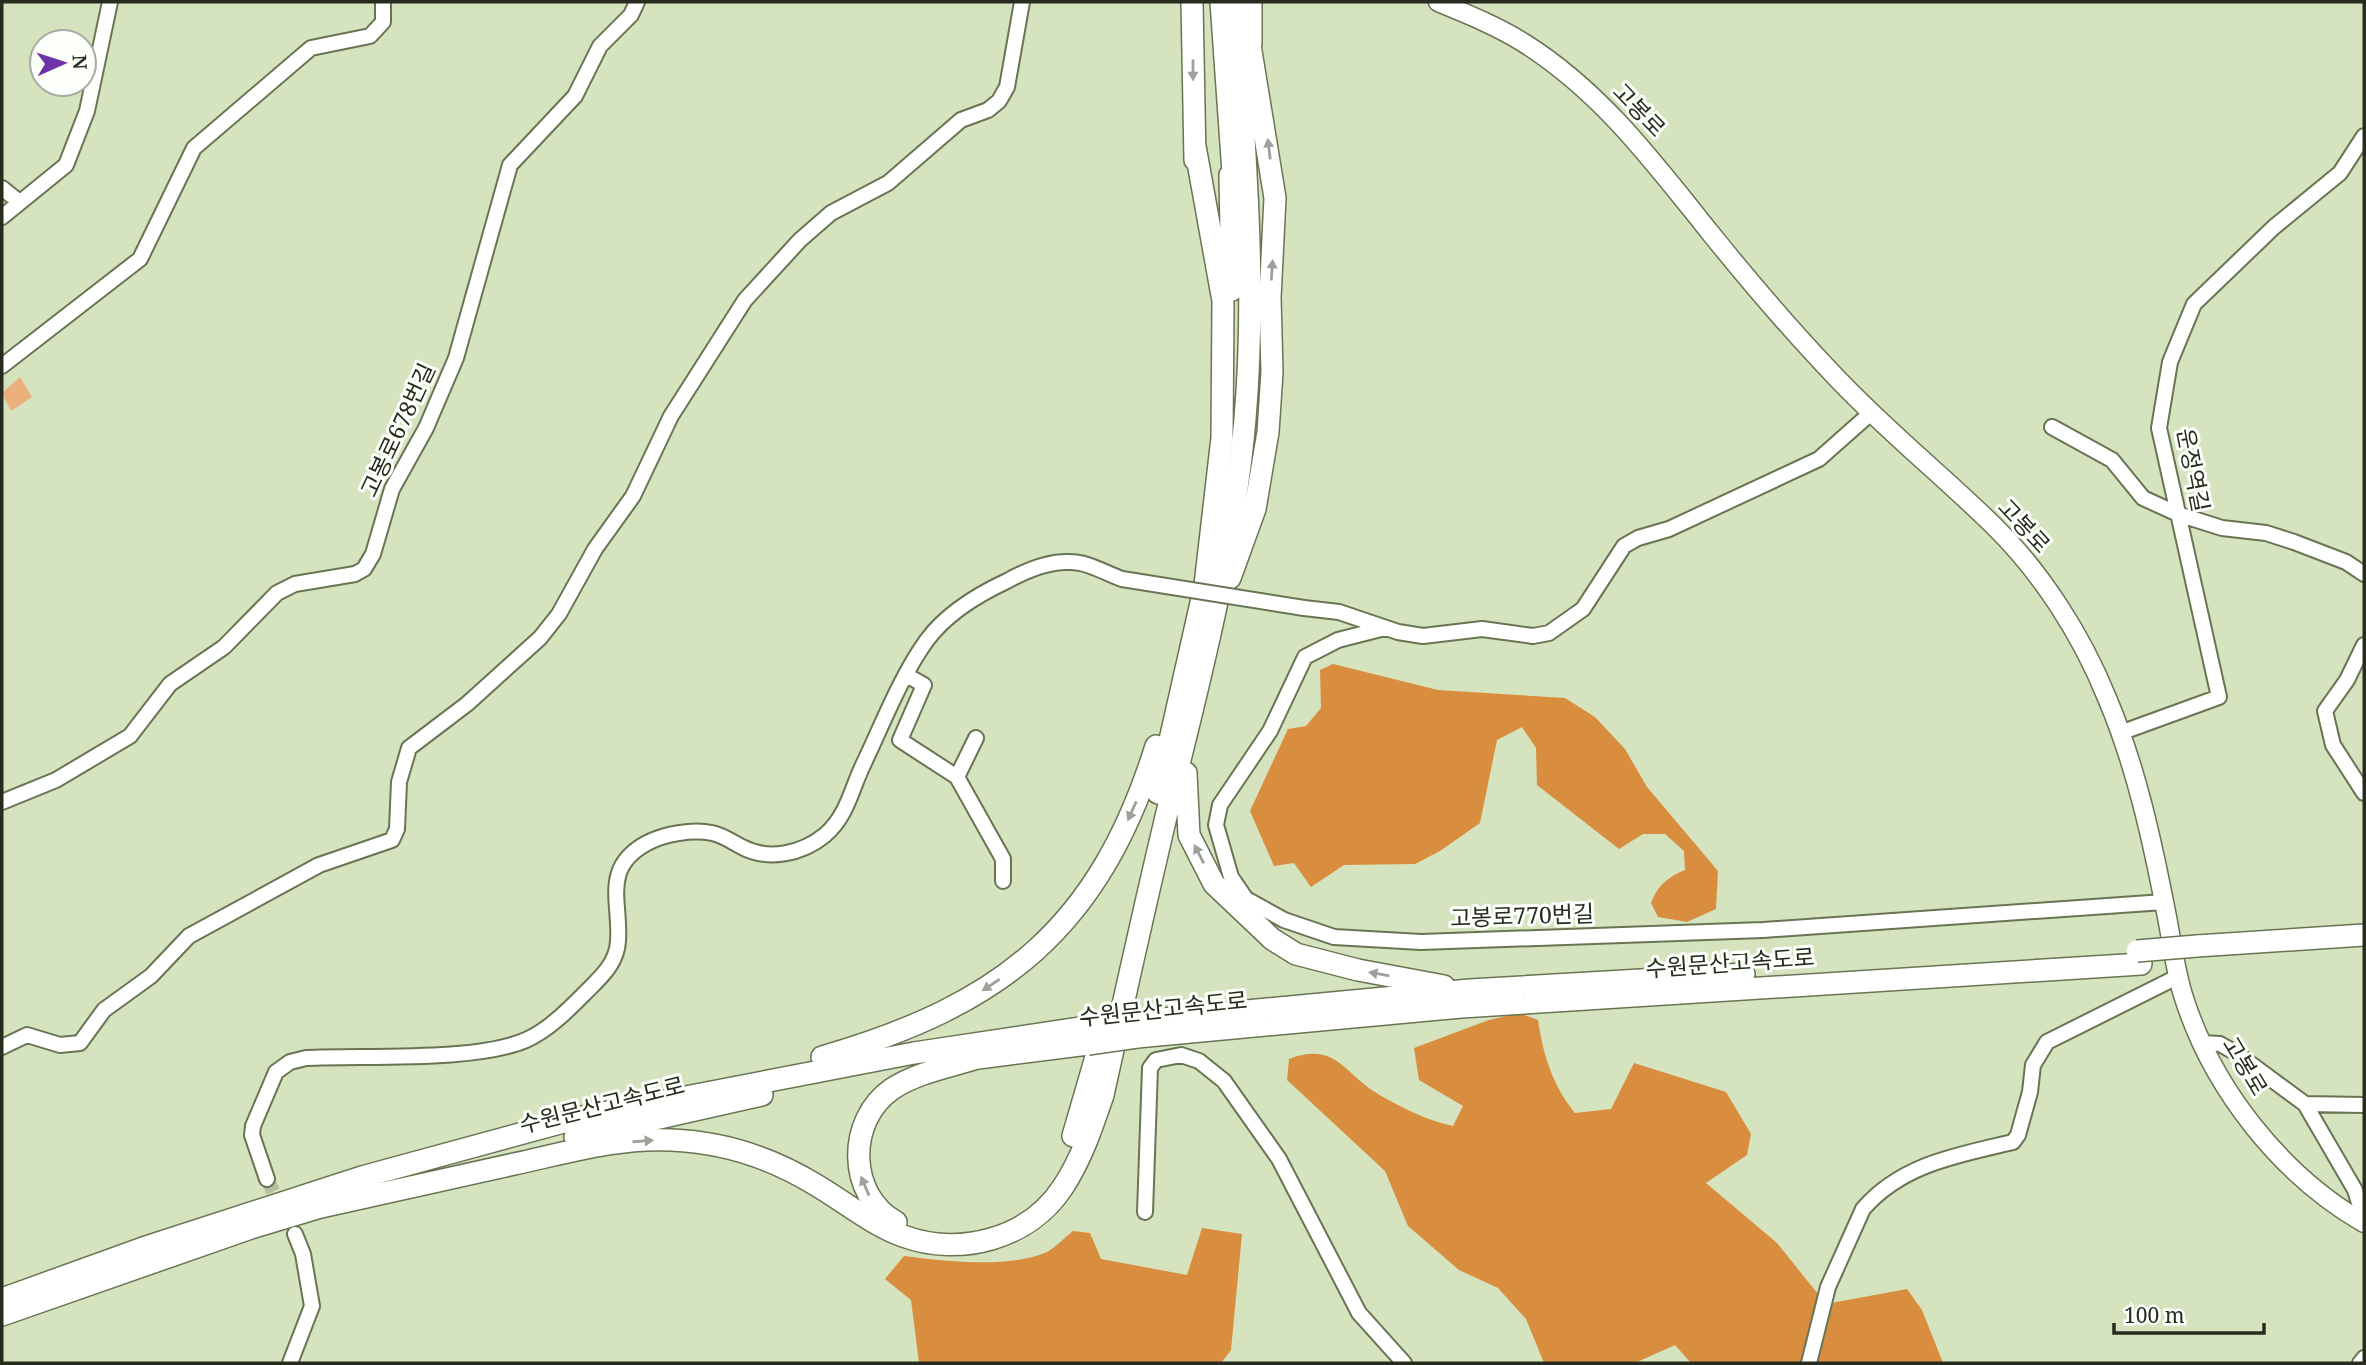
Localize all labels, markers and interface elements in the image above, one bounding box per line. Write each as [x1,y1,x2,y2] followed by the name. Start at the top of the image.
[28,28,98,98] north arrow
[67,54,93,70] text: N
[1187,59,1199,81] one-way arrow
[1606,75,1673,143] street label: 고봉로
[1263,138,1274,160] one-way arrow
[1267,258,1278,280] one-way arrow
[352,357,442,502] street label: 고봉로678번길
[2170,425,2218,514] street label: 운정역길
[1991,491,2058,559] street label: 고봉로
[1126,801,1137,822] one-way arrow
[1193,844,1204,864] one-way arrow
[1449,896,1595,934] street label: 고봉로770번길
[1644,940,1815,984] street label: 수원문산고속도로
[1368,968,1390,979] one-way arrow
[982,978,1000,992] one-way arrow
[1077,983,1249,1033] street label: 수원문산고속도로
[2216,1030,2276,1101] street label: 고봉로
[516,1068,688,1140] street label: 수원문산고속도로
[632,1135,654,1146] one-way arrow
[859,1175,870,1196] one-way arrow
[2114,1292,2264,1336] scale bar
[2124,1301,2185,1329] text: 100 m

